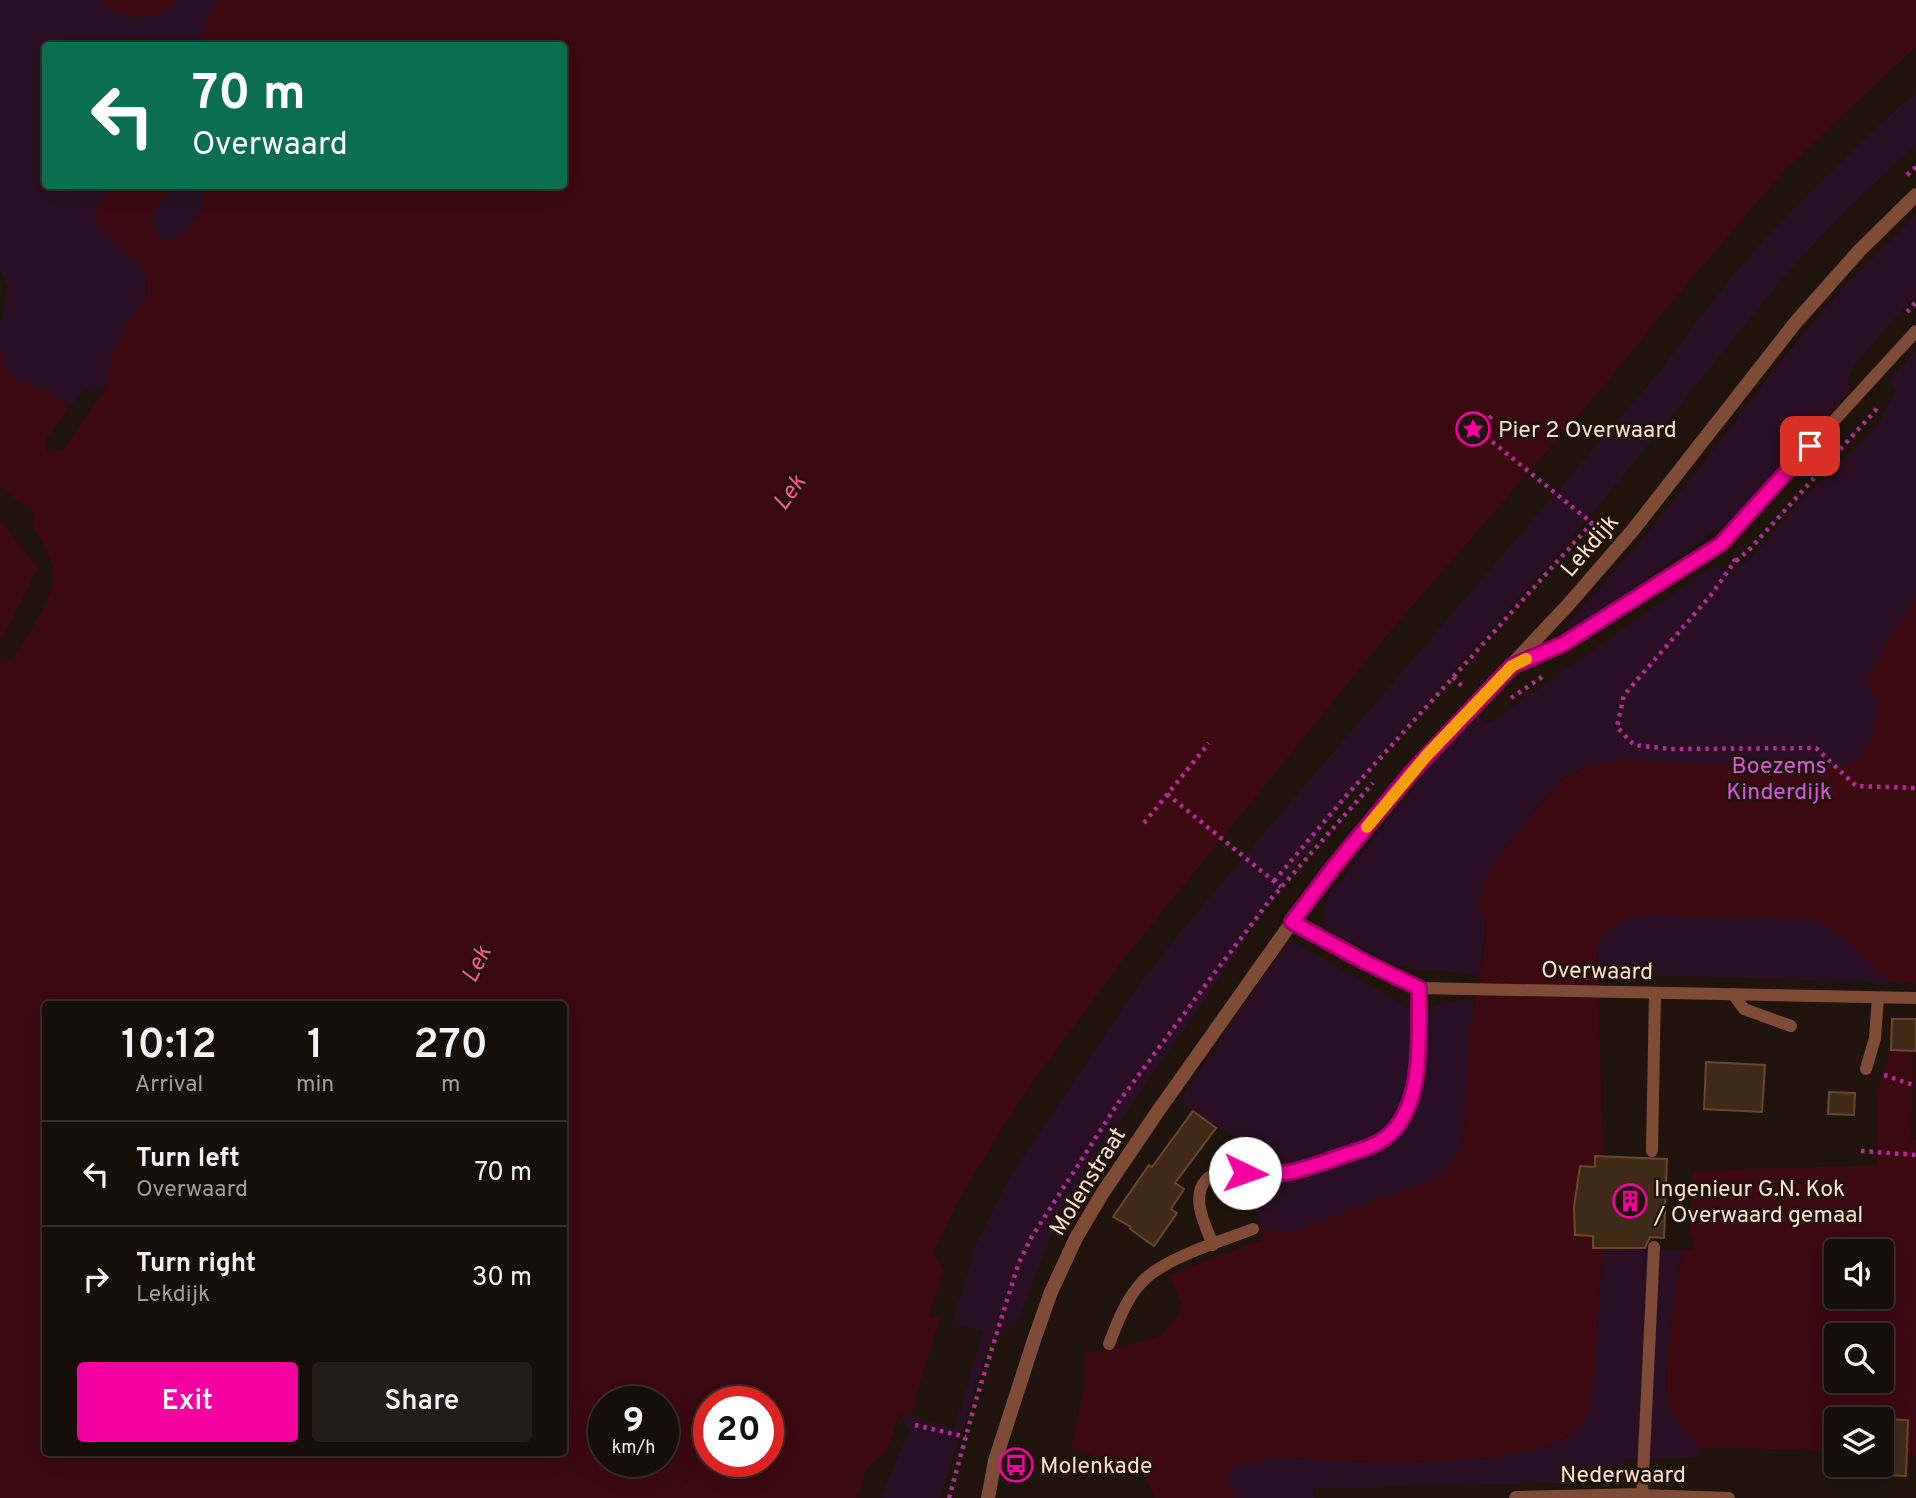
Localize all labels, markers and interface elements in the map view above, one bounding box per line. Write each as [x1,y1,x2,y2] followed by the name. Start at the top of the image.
[192,65,306,127] text: 70 m
[77,70,168,161] icon: left
[192,126,348,166] text: Overwaard
[1454,410,1492,448] place icon: Pier 2 Overwaard
[1780,416,1840,476] pin
[1498,417,1677,446] place label: Pier 2 Overwaard
[1791,427,1829,465] icon: arrive
[768,469,814,517] water label: Lek
[1556,509,1626,584] street label: Lekdijk
[1726,753,1832,808] park label: Boezems Kinderdijk
[456,941,500,988] water label: Lek
[1541,957,1653,988] street label: Overwaard
[121,1020,217,1073] text: 10:12
[307,1020,323,1073] text: 1
[413,1020,488,1073] text: 270
[135,1071,203,1100] text: Arrival
[296,1071,334,1100] text: min
[441,1071,460,1100] text: m
[1044,1123,1134,1242] street label: Molenstraat
[1208,1136,1282,1210] position arrow
[136,1143,240,1176] text: Turn left
[77,1155,115,1193] icon: left
[474,1157,532,1190] text: 70 m
[136,1176,248,1205] text: Overwaard
[1653,1176,1863,1231] place label: Ingenieur G.N. Kok / Overwaard gemaal
[1611,1182,1649,1220] building icon: Ingenieur G.N. Kok / Overwaard gemaal
[1824,1239,1894,1477] map controls
[1824,1239,1894,1309] button: sound
[136,1248,256,1281] text: Turn right
[77,1260,115,1298] icon: right
[472,1262,532,1295] text: 30 m
[136,1281,210,1310] text: Lekdijk
[1824,1323,1894,1393] button: search
[77,1362,298,1442] button: Exit
[312,1362,532,1442] button: Share
[693,1386,784,1477] speed limit sign: 20
[623,1400,644,1444] text: 9
[1824,1407,1894,1477] button: layers
[612,1437,655,1460] text: km/h
[997,1446,1035,1484] bus stop icon: Molenkade
[1040,1453,1152,1482] place label: Molenkade
[1560,1462,1686,1491] street label: Nederwaard

